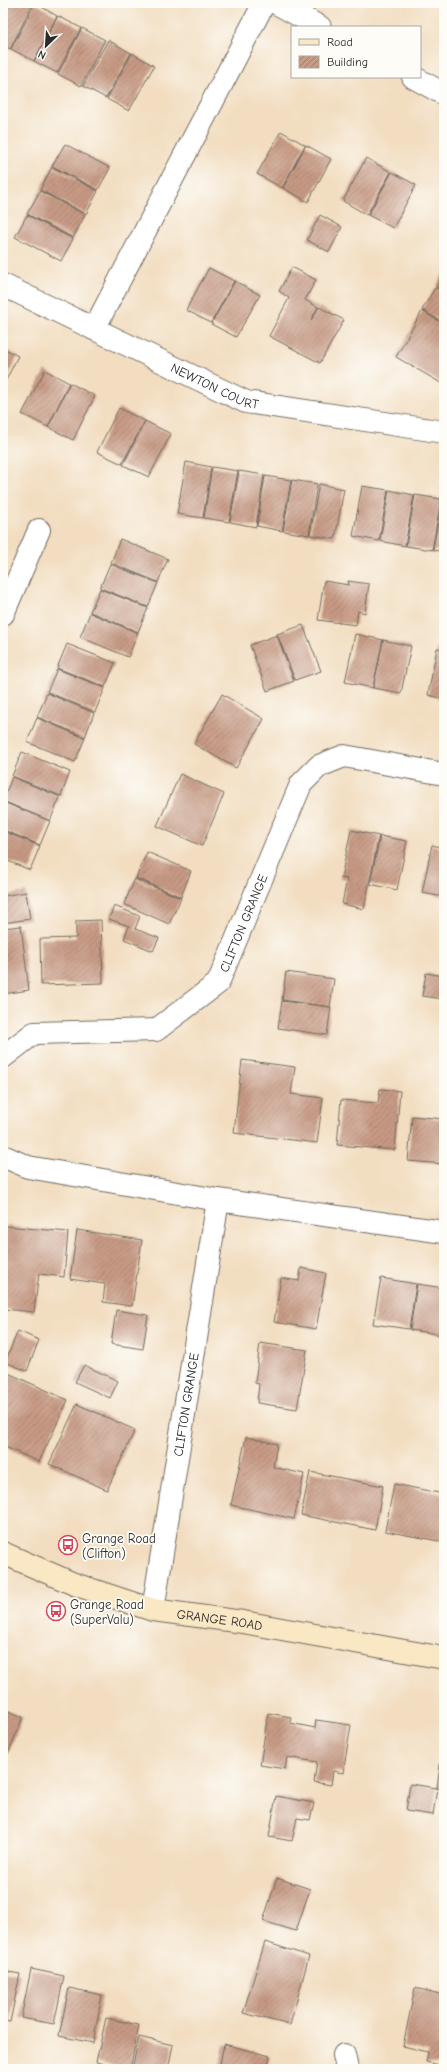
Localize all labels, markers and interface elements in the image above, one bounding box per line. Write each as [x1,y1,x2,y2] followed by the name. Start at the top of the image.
[26,26,66,66] north arrow
[291,26,421,78] legend
[327,35,353,49] text: Road
[36,47,48,62] text: N
[327,55,368,69] text: Building
[169,360,260,412] street label: NEWTON COURT
[216,872,271,974] street label: CLIFTON GRANGE
[170,1352,202,1458] street label: CLIFTON GRANGE
[82,1531,156,1561] place label: Grange Road (Clifton)
[57,1534,79,1556] bus stop icon: Grange Road (Clifton)
[70,1597,144,1627] place label: Grange Road (SuperValu)
[45,1600,67,1622] bus stop icon: Grange Road (SuperValu)
[176,1606,264,1633] street label: GRANGE ROAD

